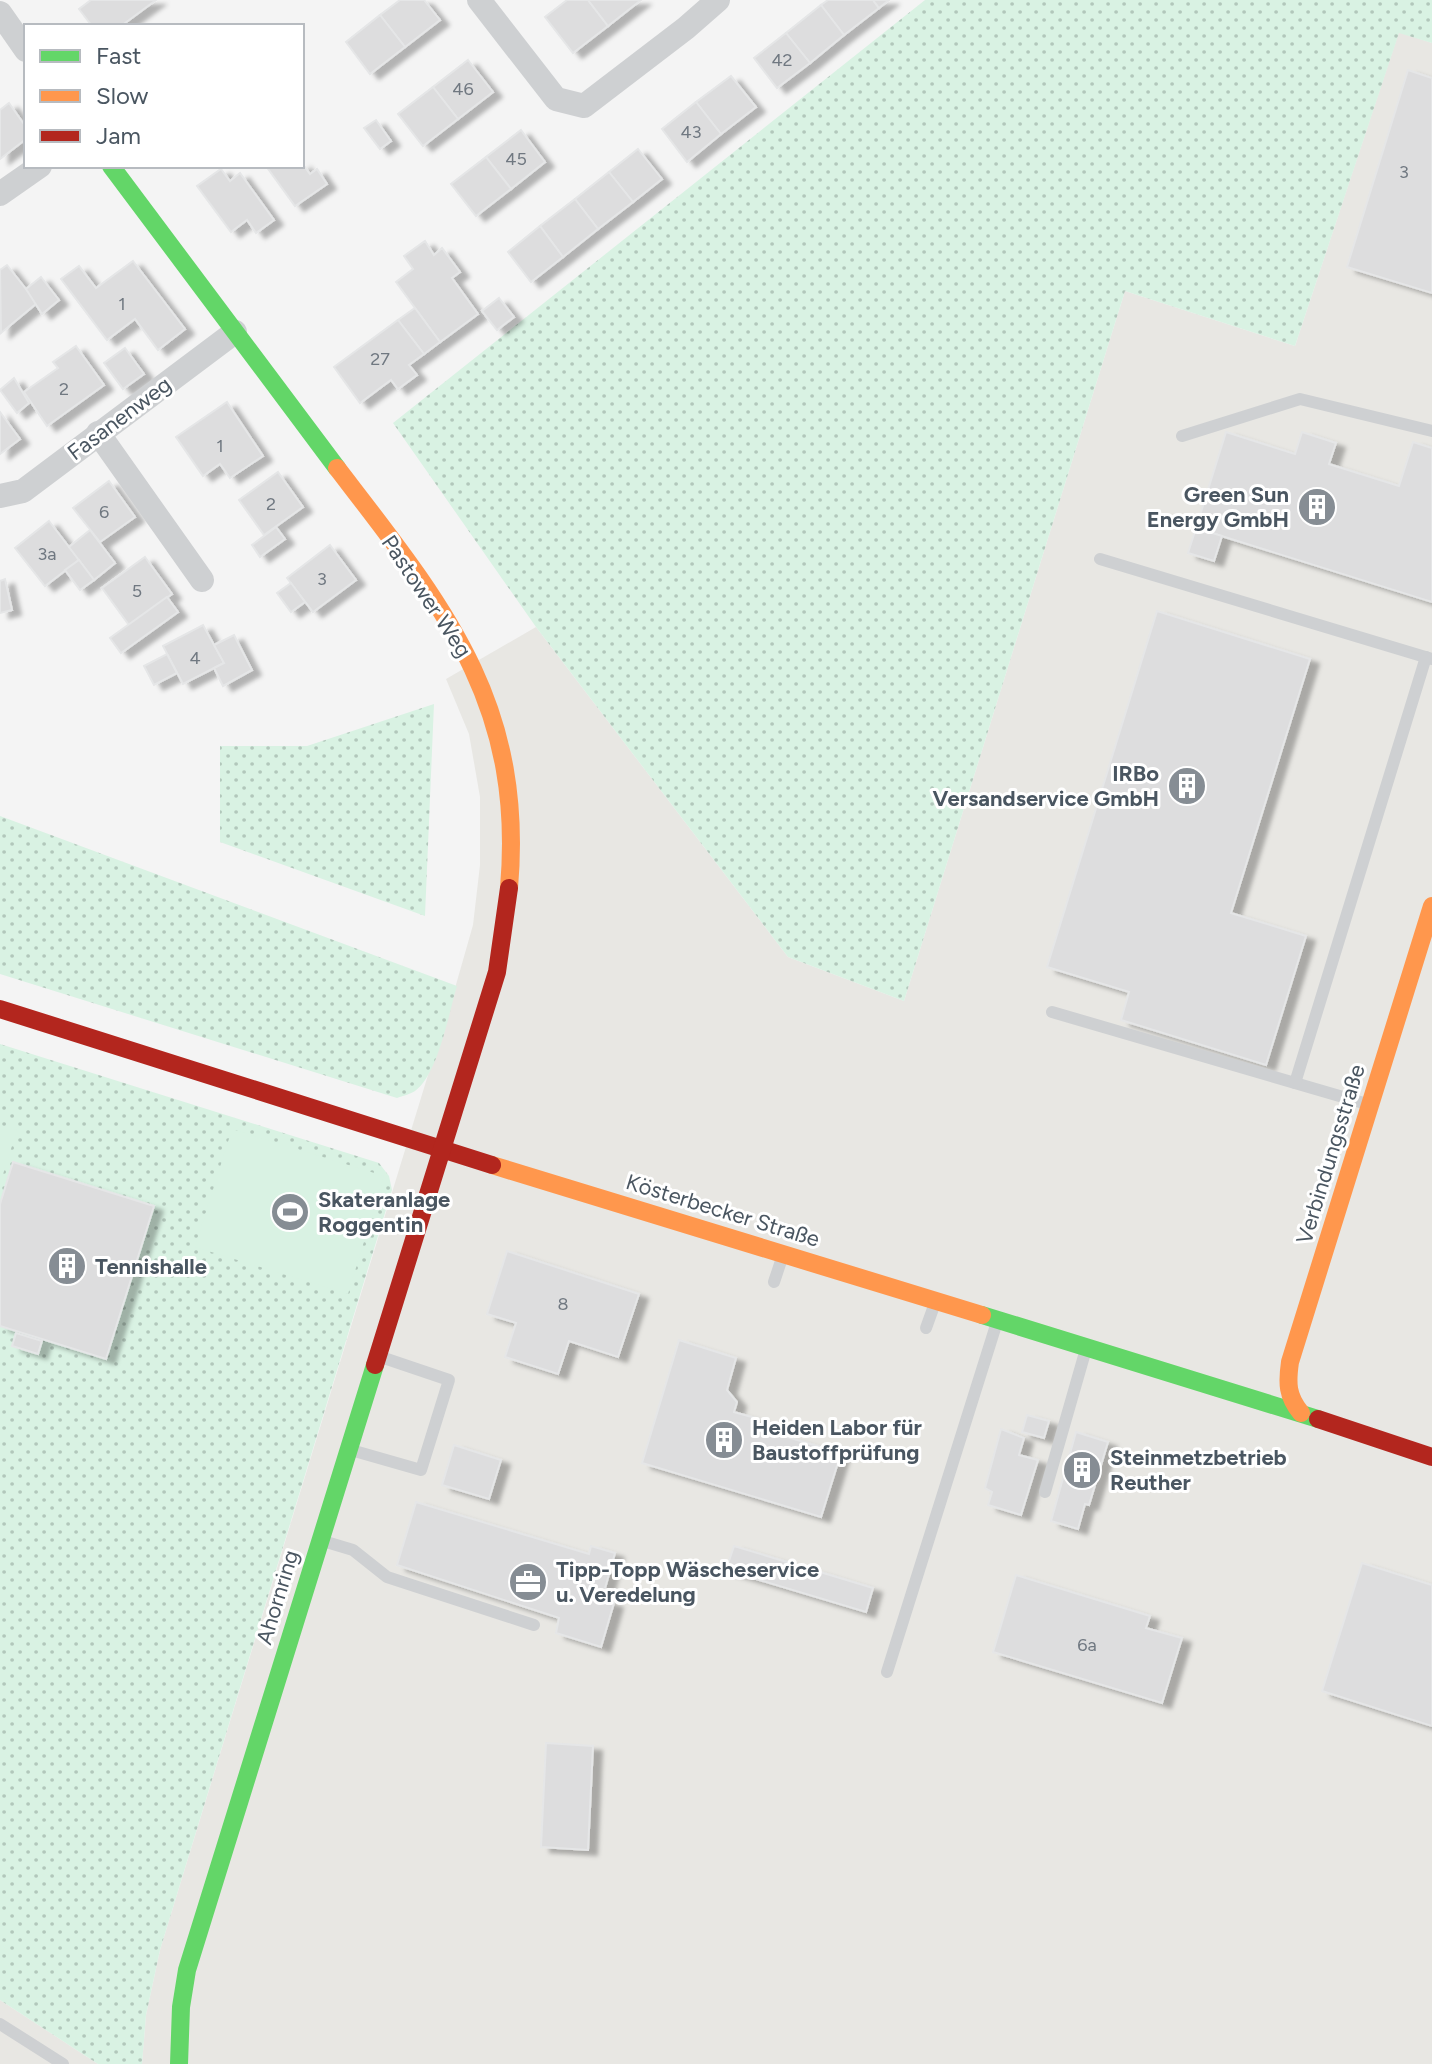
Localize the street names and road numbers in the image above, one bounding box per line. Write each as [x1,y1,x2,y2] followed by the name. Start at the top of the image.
[62,371,176,466] street label: Fasanenweg
[376,530,477,663] street label: Pastower Weg
[1290,1061,1371,1247] street label: Verbindungsstraße
[623,1168,823,1253] street label: Kösterbecker Straße
[250,1547,305,1648] street label: Ahornring

